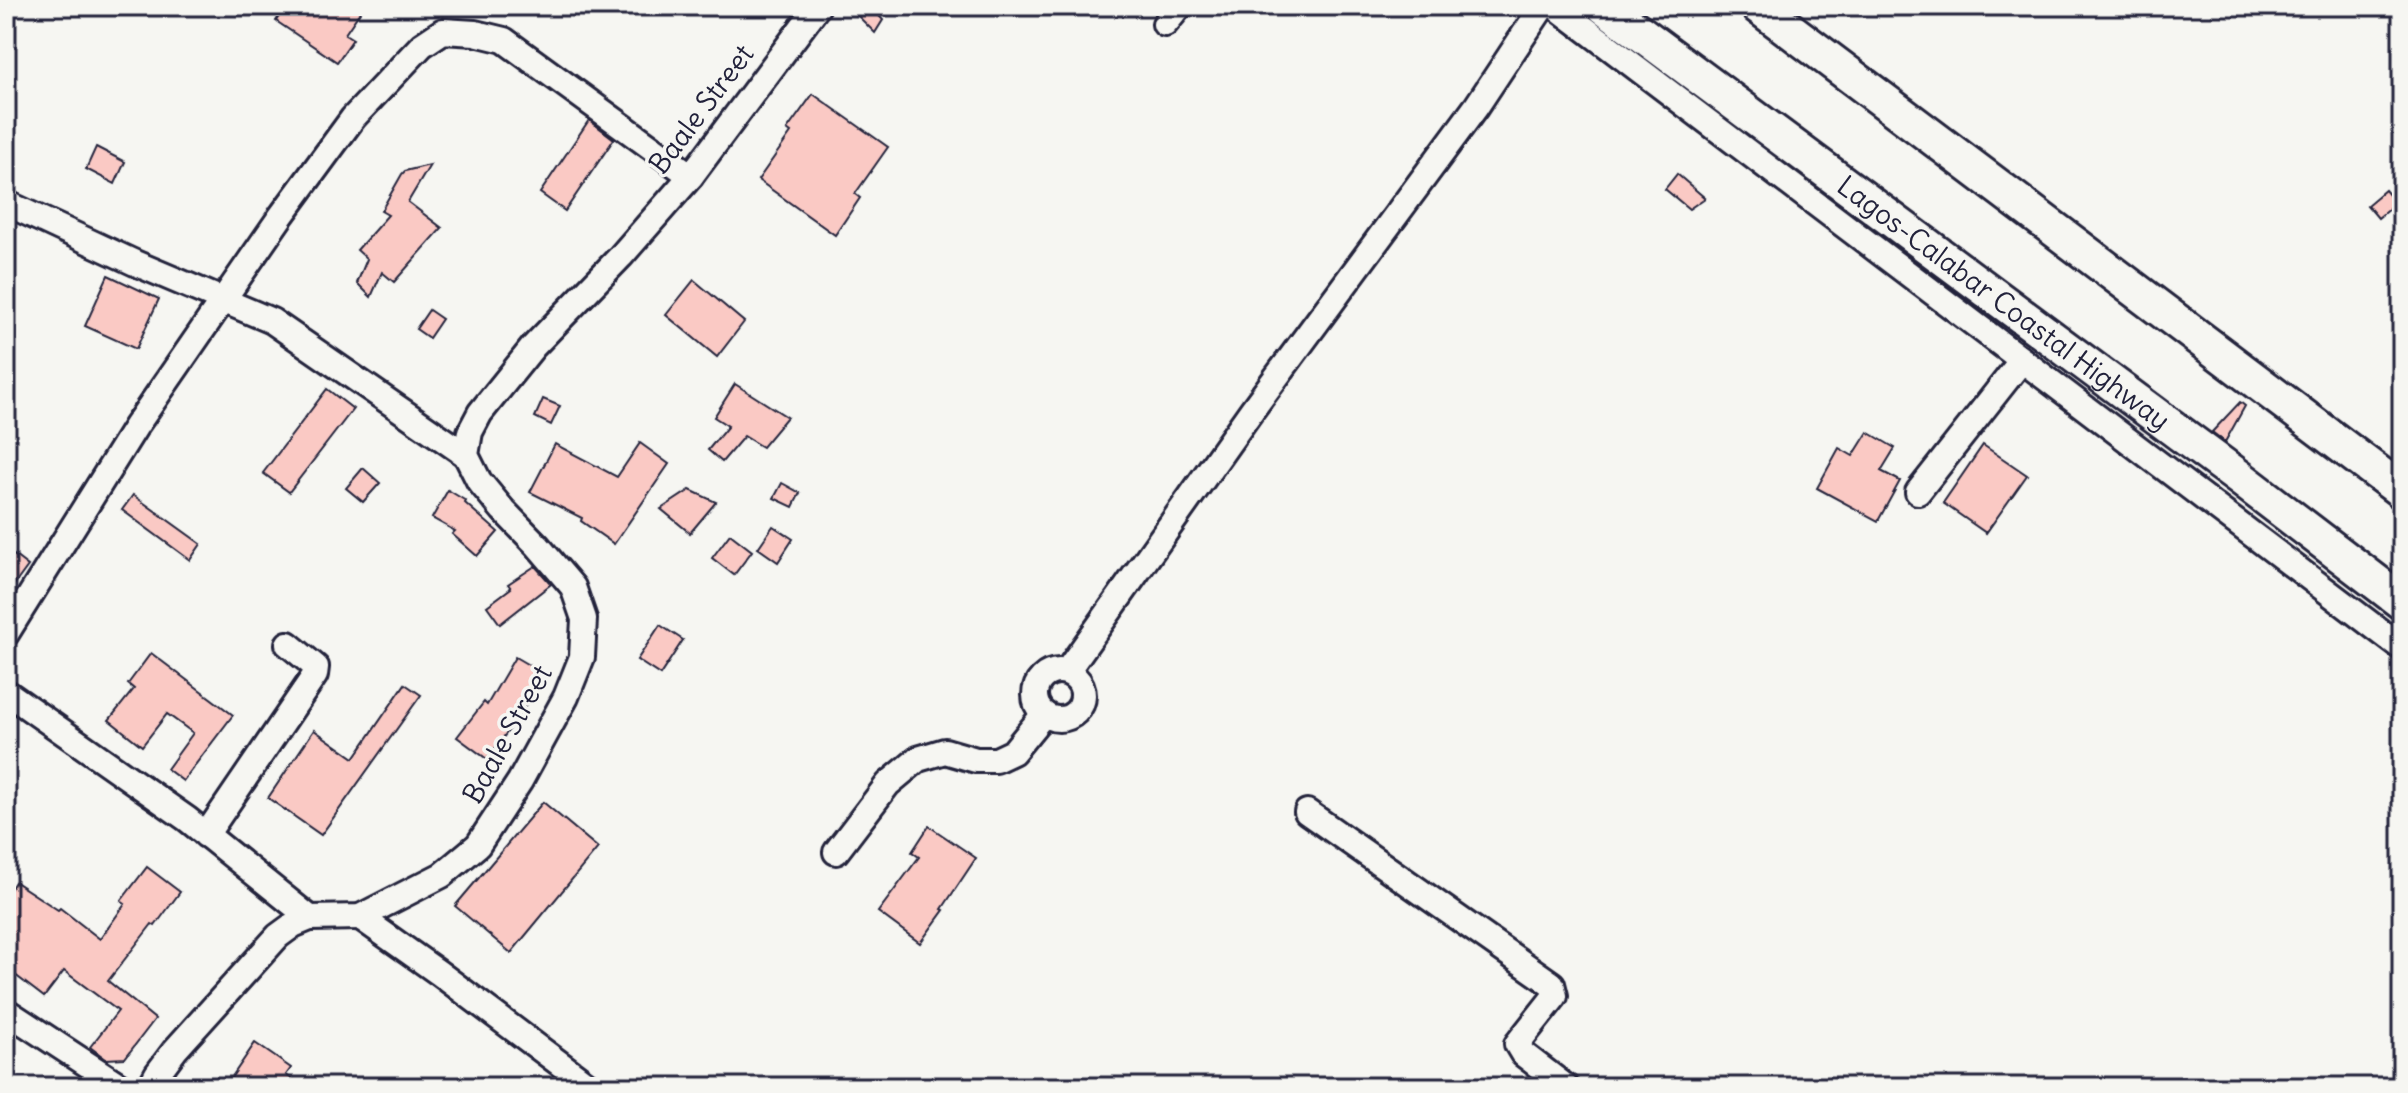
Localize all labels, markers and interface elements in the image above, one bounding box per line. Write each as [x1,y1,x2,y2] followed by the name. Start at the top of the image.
[641,37,761,181] street label: Baale Street
[1830,167,2178,438] street label: Lagos-Calabar Coastal Highway
[454,658,560,810] street label: Baale Street

